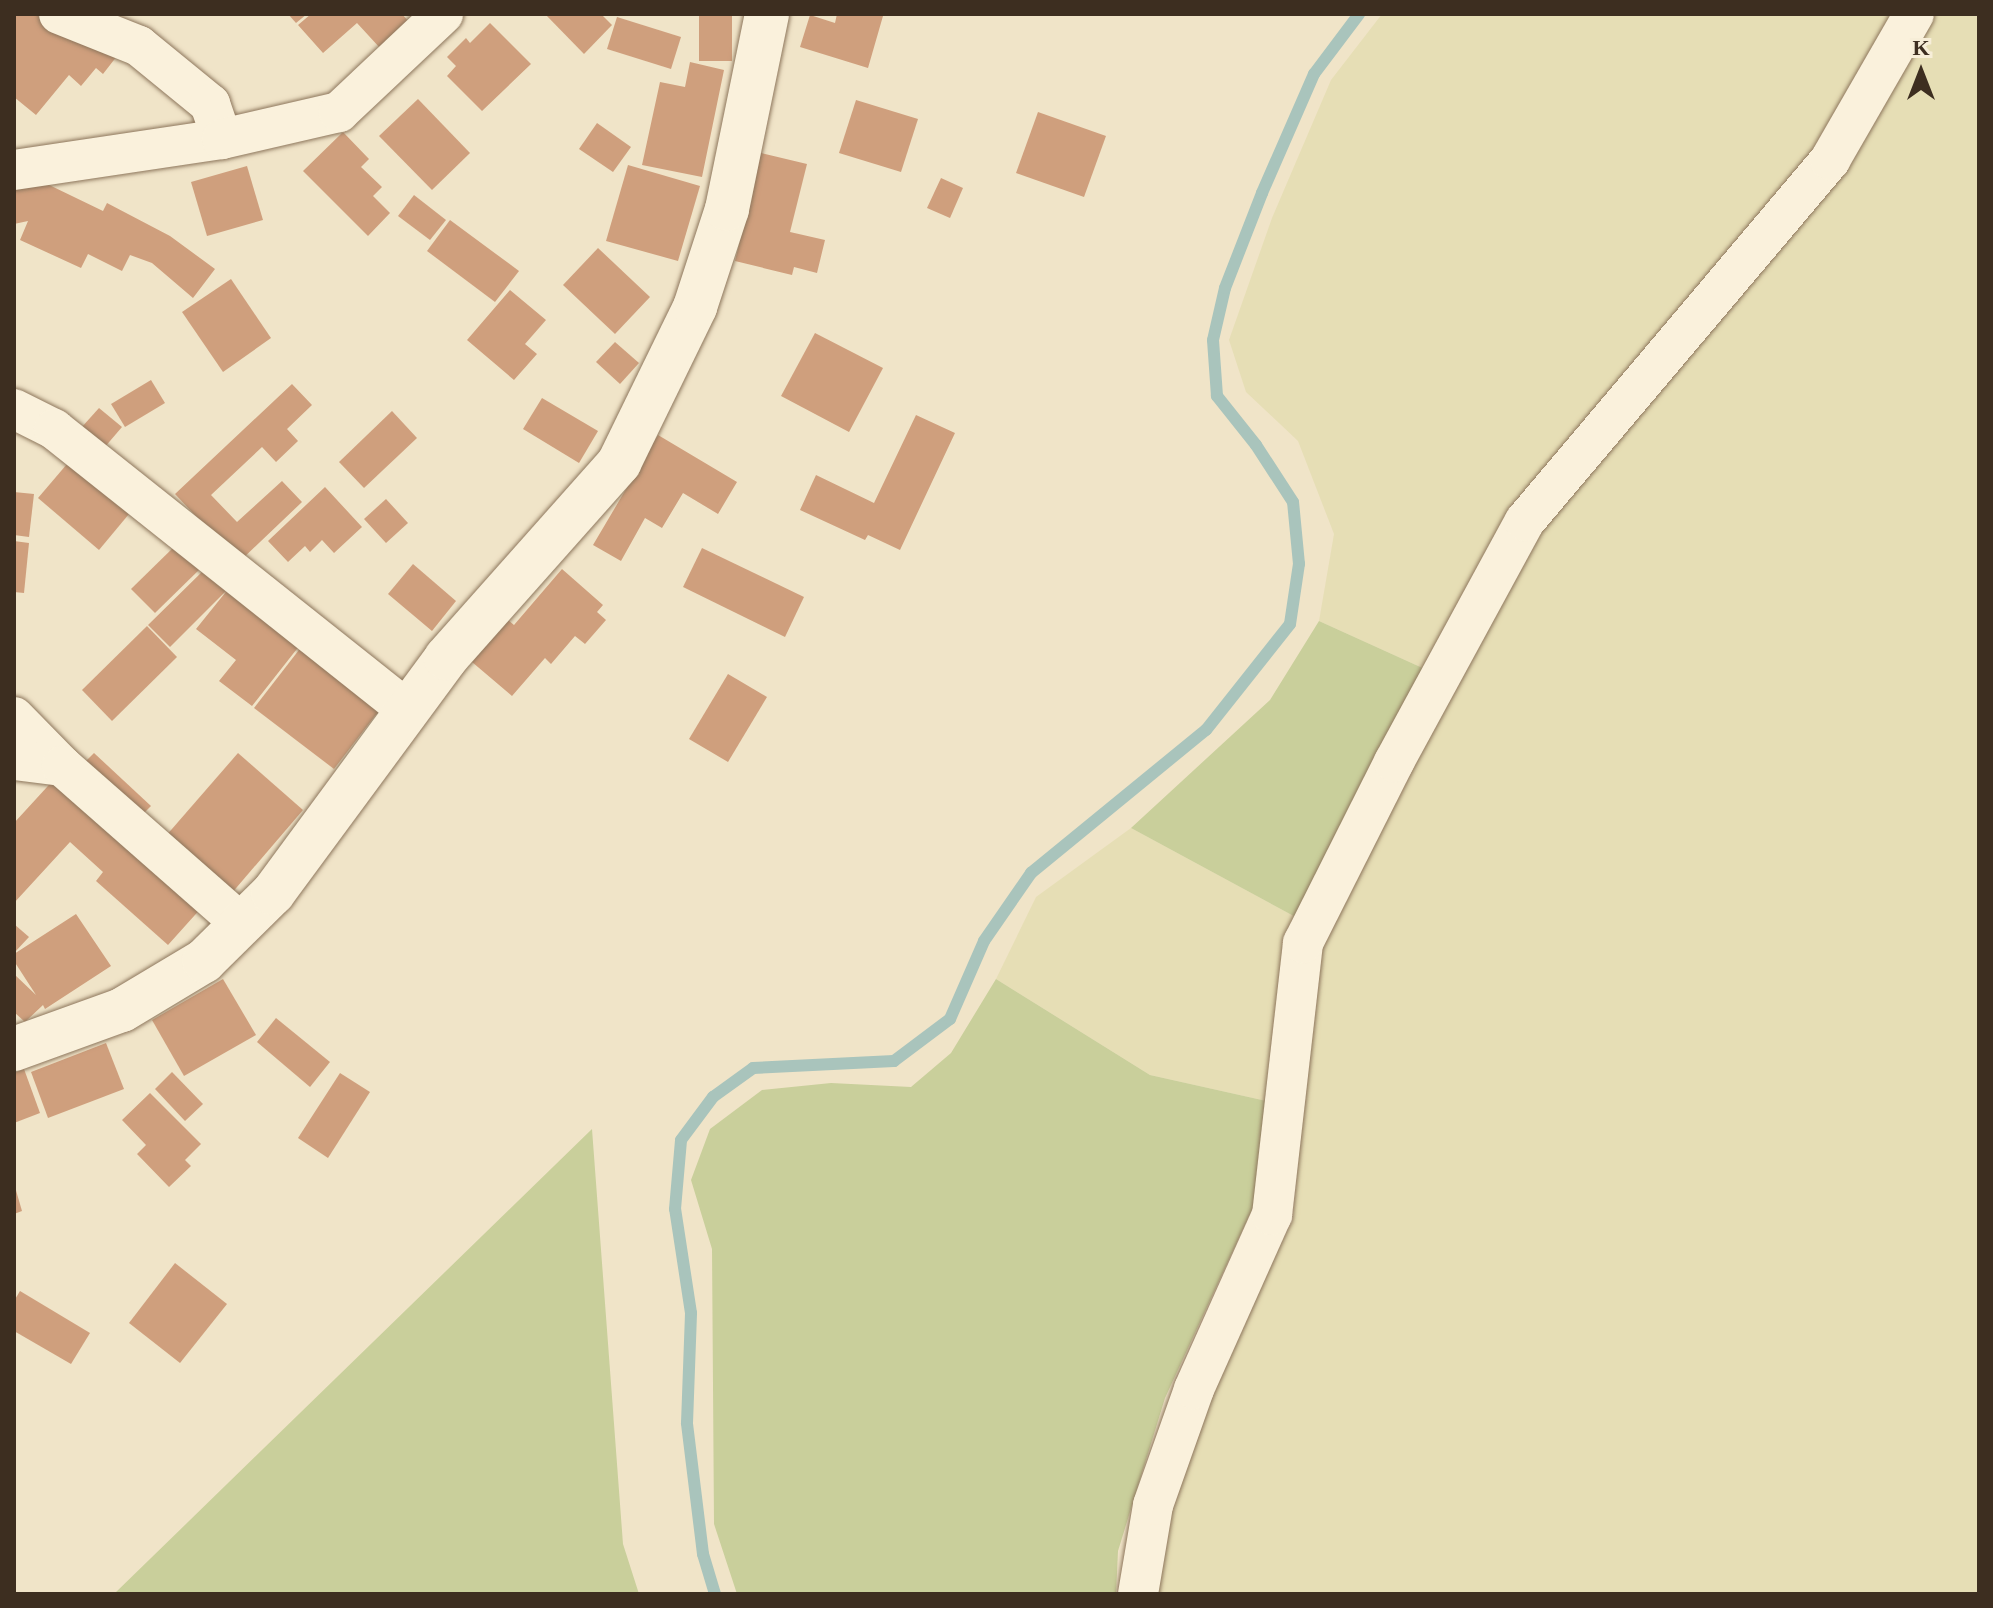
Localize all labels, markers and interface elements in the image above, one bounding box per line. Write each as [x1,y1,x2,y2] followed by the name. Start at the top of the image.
[1881,32,1961,112] north arrow
[1912,35,1930,60] text: K

